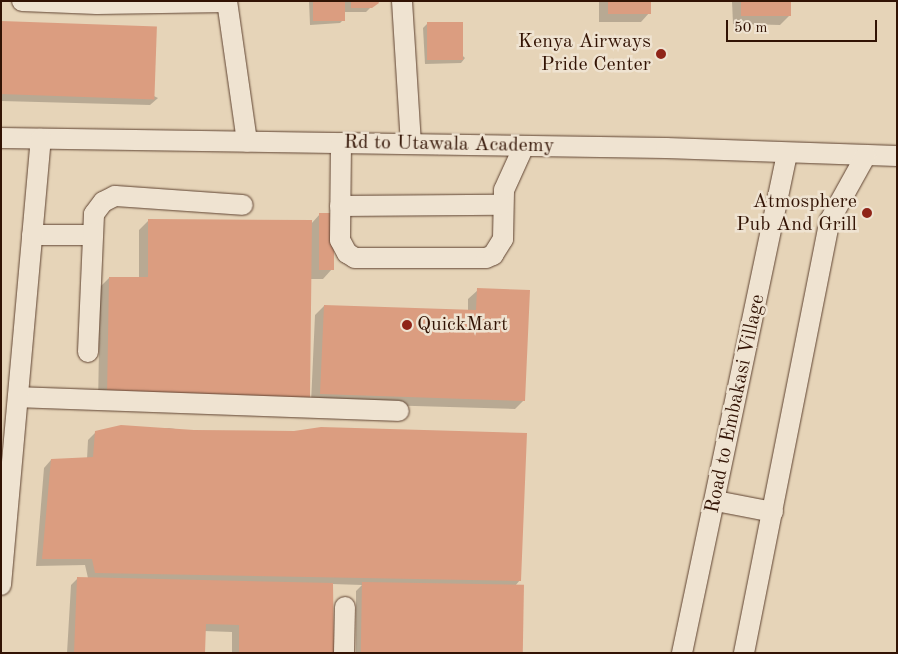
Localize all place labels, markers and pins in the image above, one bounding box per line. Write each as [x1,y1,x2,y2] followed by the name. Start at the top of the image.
[518,30,651,77] place label: Kenya Airways Pride Center
[655,48,667,60] marker: Kenya Airways Pride Center
[736,190,857,237] place label: Atmosphere Pub And Grill
[861,207,873,219] marker: Atmosphere Pub And Grill
[417,313,508,337] place label: QuickMart
[401,319,413,331] marker: QuickMart

